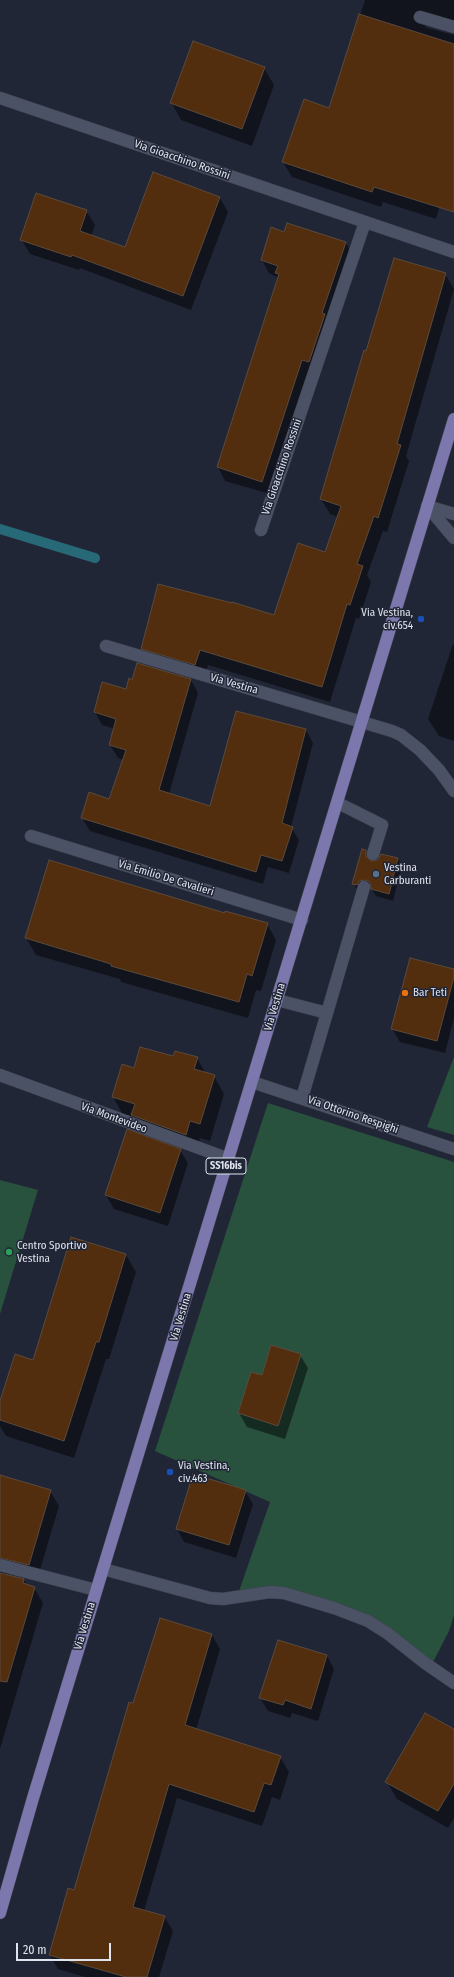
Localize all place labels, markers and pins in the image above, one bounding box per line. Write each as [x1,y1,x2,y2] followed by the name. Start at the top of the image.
[361,606,413,632] place label: Via Vestina, civ.654
[416,614,426,624] marker: Via Vestina, civ.654
[384,861,431,887] place label: Vestina Carburanti
[371,869,381,879] marker: Vestina Carburanti
[413,986,447,1000] place label: Bar Teti
[400,988,410,998] marker: Bar Teti
[17,1239,87,1265] place label: Centro Sportivo Vestina
[4,1247,14,1257] marker: Centro Sportivo Vestina
[178,1459,230,1485] place label: Via Vestina, civ.463
[165,1467,175,1477] marker: Via Vestina, civ.463

